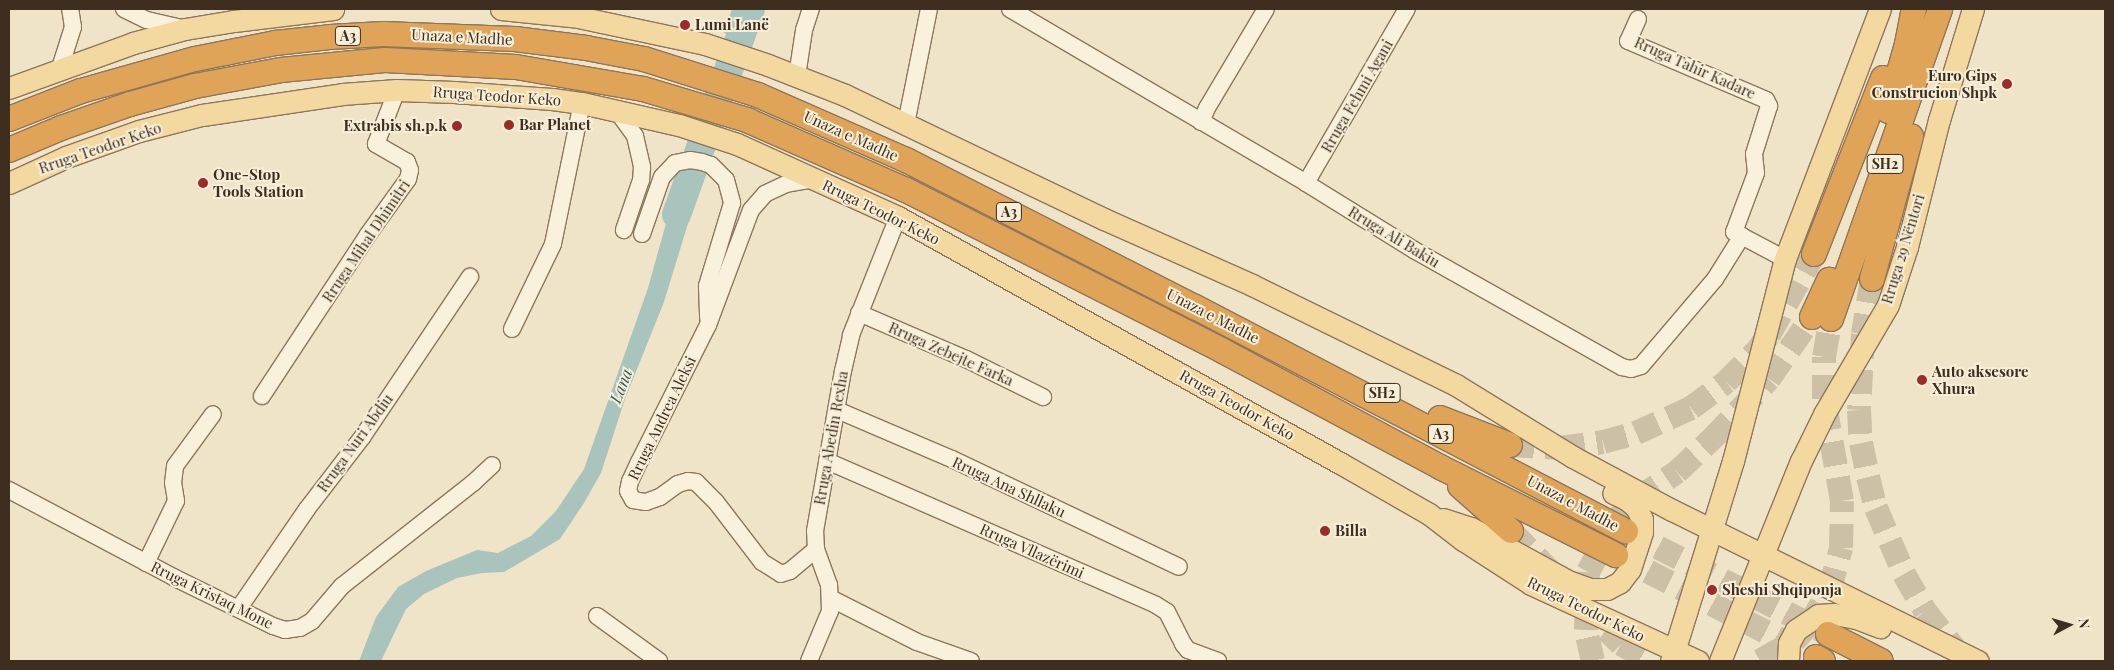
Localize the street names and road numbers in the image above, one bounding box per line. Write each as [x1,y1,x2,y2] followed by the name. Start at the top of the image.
[334,24,362,48] road number: A3
[411,25,513,49] street label: Unaza e Madhe
[1631,33,1759,103] street label: Rruga Tahir Kadare
[1317,36,1397,156] street label: Rruga Fehmi Agani
[432,83,562,109] street label: Rruga Teodor Keko
[801,107,901,165] street label: Unaza e Madhe
[36,118,164,178] street label: Rruga Teodor Keko
[1866,152,1904,175] road number: SH2
[318,176,414,306] street label: Rruga Mihal Dhimitri
[819,176,943,248] street label: Rruga Teodor Keko
[1878,192,1928,306] street label: Rruga 29 Nëntori
[995,200,1023,223] road number: A3
[1345,202,1443,272] street label: Rruga Ali Bakiu
[1164,285,1262,347] street label: Unaza e Madhe
[886,318,1016,390] street label: Rruga Zebejte Farka
[624,353,700,483] street label: Rruga Andrea Aleksi
[1176,366,1298,444] street label: Rruga Teodor Keko
[810,369,852,507] street label: Rruga Abedin Rexha
[1363,382,1401,404] road number: SH2
[313,390,397,496] street label: Rruga Nuri Abdiu
[1427,422,1455,446] road number: A3
[949,453,1069,521] street label: Rruga Ana Shllaku
[1524,471,1622,535] street label: Unaza e Madhe
[977,520,1087,582] street label: Rruga Vllazërimi
[148,557,276,633] street label: Rruga Kristaq Mone
[1524,573,1648,645] street label: Rruga Teodor Keko

